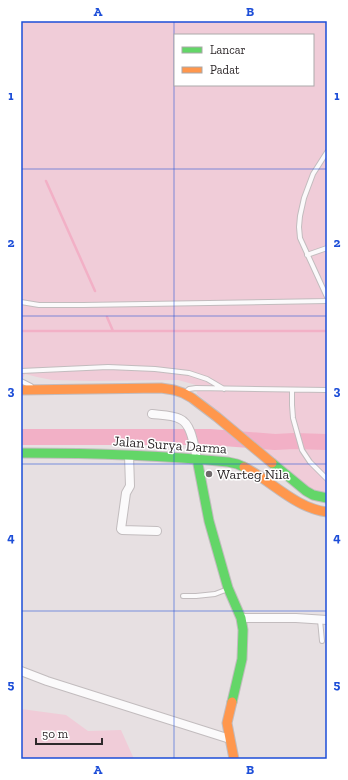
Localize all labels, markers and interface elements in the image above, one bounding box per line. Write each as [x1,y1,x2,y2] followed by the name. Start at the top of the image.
[94,4,103,19] text: A
[246,4,254,19] text: B
[174,34,314,86] legend
[210,43,246,57] text: Lancar
[210,63,240,77] text: Padat
[8,88,14,103] text: 1
[334,88,340,103] text: 1
[8,235,15,250] text: 2
[334,235,341,250] text: 2
[8,383,15,398] text: 3
[334,383,341,398] text: 3
[113,433,228,457] street label: Jalan Surya Darma
[217,466,289,483] place label: Warteg Nila
[204,469,214,479] marker: Warteg Nila
[7,530,15,545] text: 4
[333,530,341,545] text: 4
[8,677,15,692] text: 5
[334,677,341,692] text: 5
[36,720,102,746] scale bar
[42,727,69,741] text: 50 m
[94,762,103,777] text: A
[246,762,254,777] text: B

